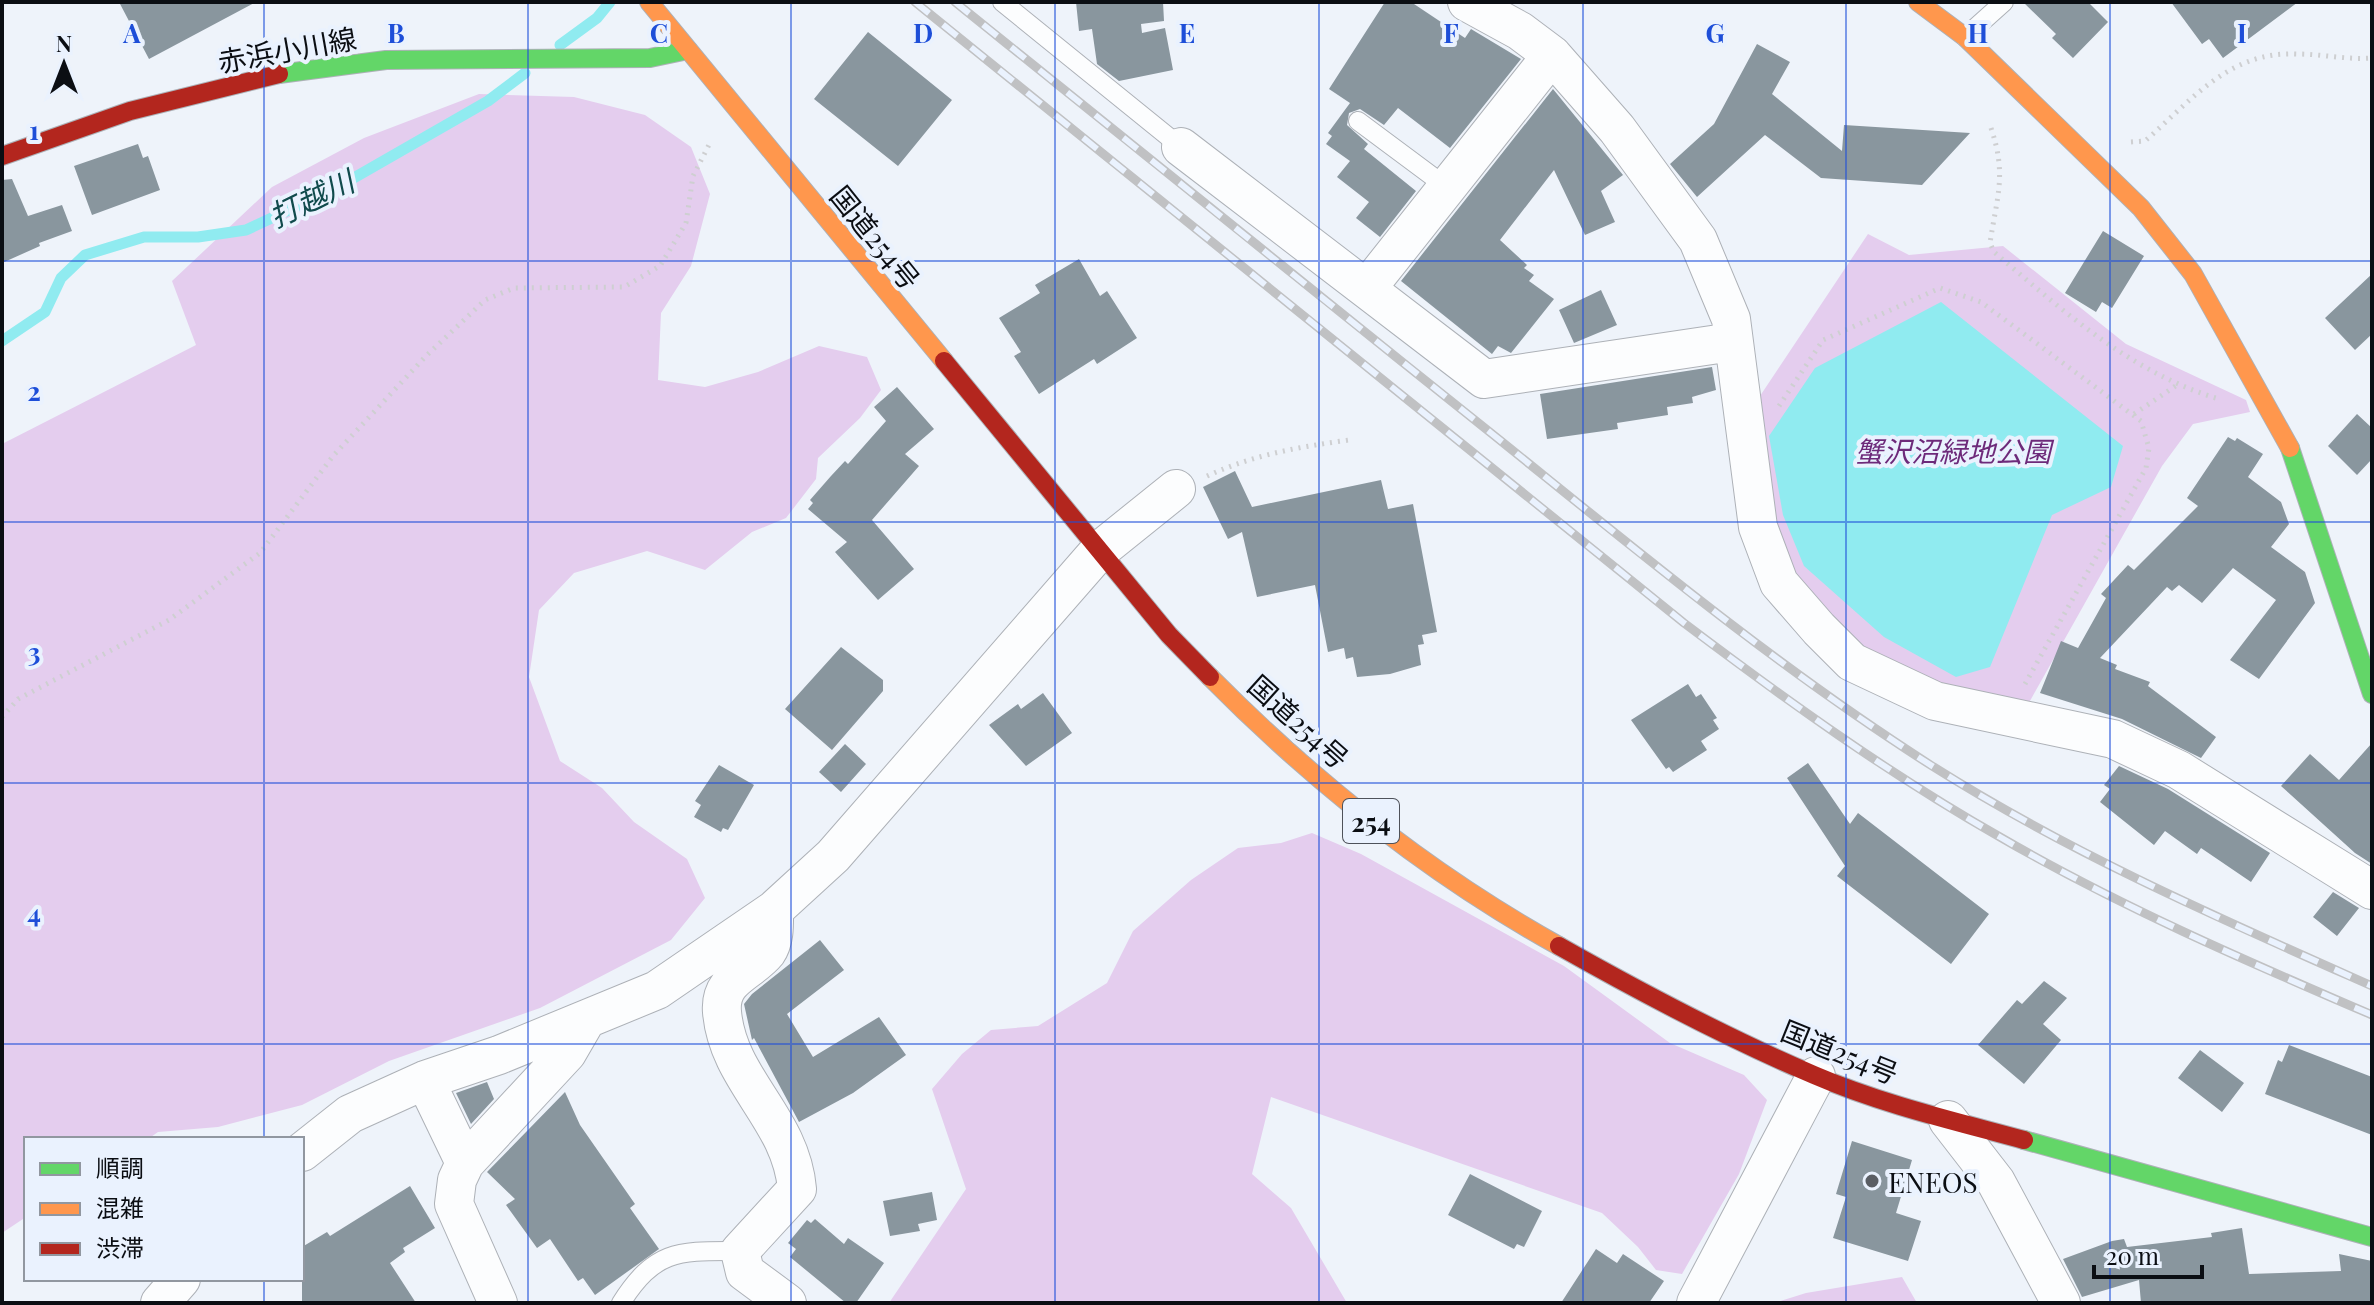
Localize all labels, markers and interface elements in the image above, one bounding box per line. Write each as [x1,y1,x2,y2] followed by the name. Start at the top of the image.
[122,15,141,50] text: A
[387,15,405,50] text: B
[650,15,668,50] text: C
[913,15,933,50] text: D
[1179,15,1195,50] text: E
[1443,15,1459,50] text: F
[1705,15,1725,50] text: G
[1968,15,1988,50] text: H
[2237,15,2247,50] text: I
[215,19,359,79] street label: 赤浜小川線
[24,24,104,104] north arrow
[56,28,72,58] text: N
[29,112,39,147] text: 1
[262,159,363,236] water label: 打越川
[823,178,929,296] street label: 国道254号
[27,373,41,408] text: 2
[1855,432,2055,469] park label: 蟹沢沼緑地公園
[28,634,40,669] text: 3
[1241,666,1357,776] street label: 国道254号
[1343,799,1399,843] road number: 254
[27,895,41,930] text: 4
[1776,1011,1904,1091] street label: 国道254号
[24,1137,304,1281] legend
[96,1151,144,1183] text: 順調
[1888,1163,1978,1200] place label: ENEOS
[1863,1172,1881,1190] marker: ENEOS
[96,1191,144,1223] text: 混雑
[2094,1229,2202,1279] scale bar
[96,1231,144,1263] text: 渋滞
[2106,1239,2159,1271] text: 20 m

